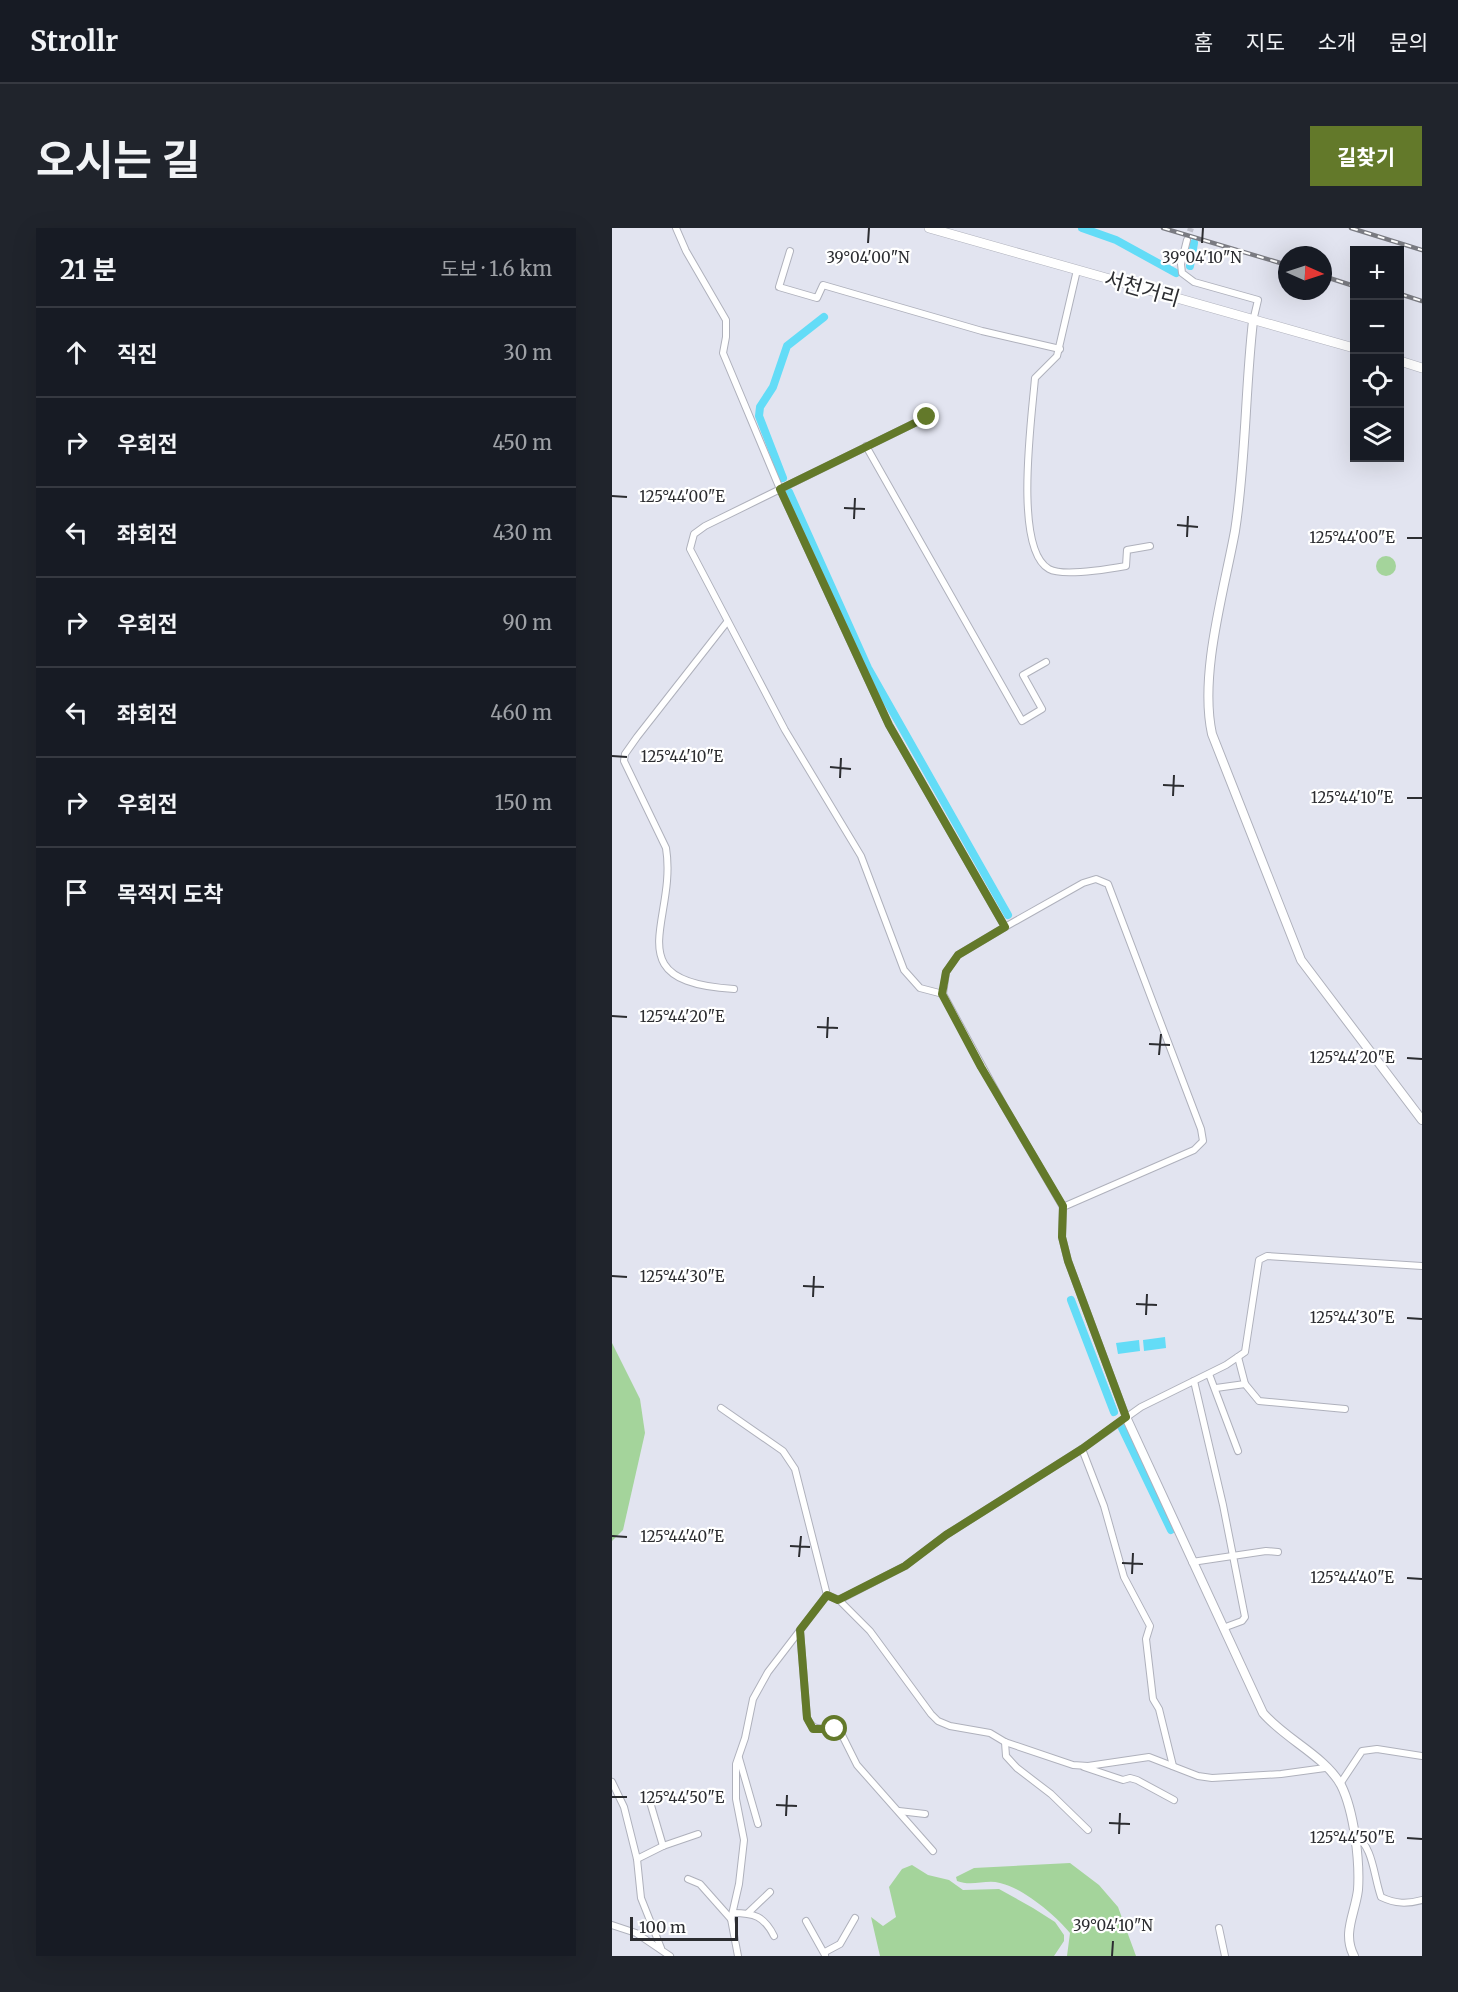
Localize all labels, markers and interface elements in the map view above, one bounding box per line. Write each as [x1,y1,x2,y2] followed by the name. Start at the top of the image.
[30,23,118,59] text: Strollr
[1194,29,1213,56] text: 홈
[1246,29,1285,56] text: 지도
[1318,29,1356,56] text: 소개
[1389,29,1428,56] text: 문의
[1310,126,1422,186] button: 길찾기
[36,134,201,186] text: 오시는 길
[1278,246,1332,300] north arrow
[1350,246,1404,462] map controls
[1350,246,1404,300] button: +
[826,248,910,267] text: 39°04'00"N
[1162,248,1242,267] text: 39°04'10"N
[60,253,117,286] text: 21 분
[441,256,552,281] text: 도보 · 1.6 km
[1101,265,1183,312] street label: 서천거리
[1350,300,1404,354] button: −
[60,336,93,369] icon: ahead
[117,340,157,368] text: 직진
[503,340,552,365] text: 30 m
[1350,354,1404,408] button: locate
[913,403,939,429] route end
[1350,408,1404,462] button: layers
[60,426,93,459] icon: right
[117,430,178,458] text: 우회전
[493,430,552,455] text: 450 m
[639,487,725,506] text: 125°44'00"E
[60,516,93,549] icon: left
[117,520,178,548] text: 좌회전
[493,520,552,545] text: 430 m
[1309,528,1395,547] text: 125°44'00"E
[60,606,93,639] icon: right
[117,610,178,638] text: 우회전
[502,610,552,635] text: 90 m
[60,696,93,729] icon: left
[117,700,178,728] text: 좌회전
[490,700,552,725] text: 460 m
[641,747,724,766] text: 125°44'10"E
[60,786,93,819] icon: right
[1311,788,1394,807] text: 125°44'10"E
[117,790,178,818] text: 우회전
[495,790,552,815] text: 150 m
[60,876,93,909] icon: arrive
[117,880,223,908] text: 목적지 도착
[640,1007,725,1026] text: 125°44'20"E
[1310,1048,1395,1067] text: 125°44'20"E
[640,1267,725,1286] text: 125°44'30"E
[1310,1308,1395,1327] text: 125°44'30"E
[640,1527,724,1546] text: 125°44'40"E
[1310,1568,1394,1587] text: 125°44'40"E
[821,1715,847,1741] route start
[640,1788,725,1807] text: 125°44'50"E
[1310,1828,1395,1847] text: 125°44'50"E
[630,1914,738,1942] scale bar
[1073,1916,1153,1935] text: 39°04'10"N
[639,1917,686,1937] text: 100 m

